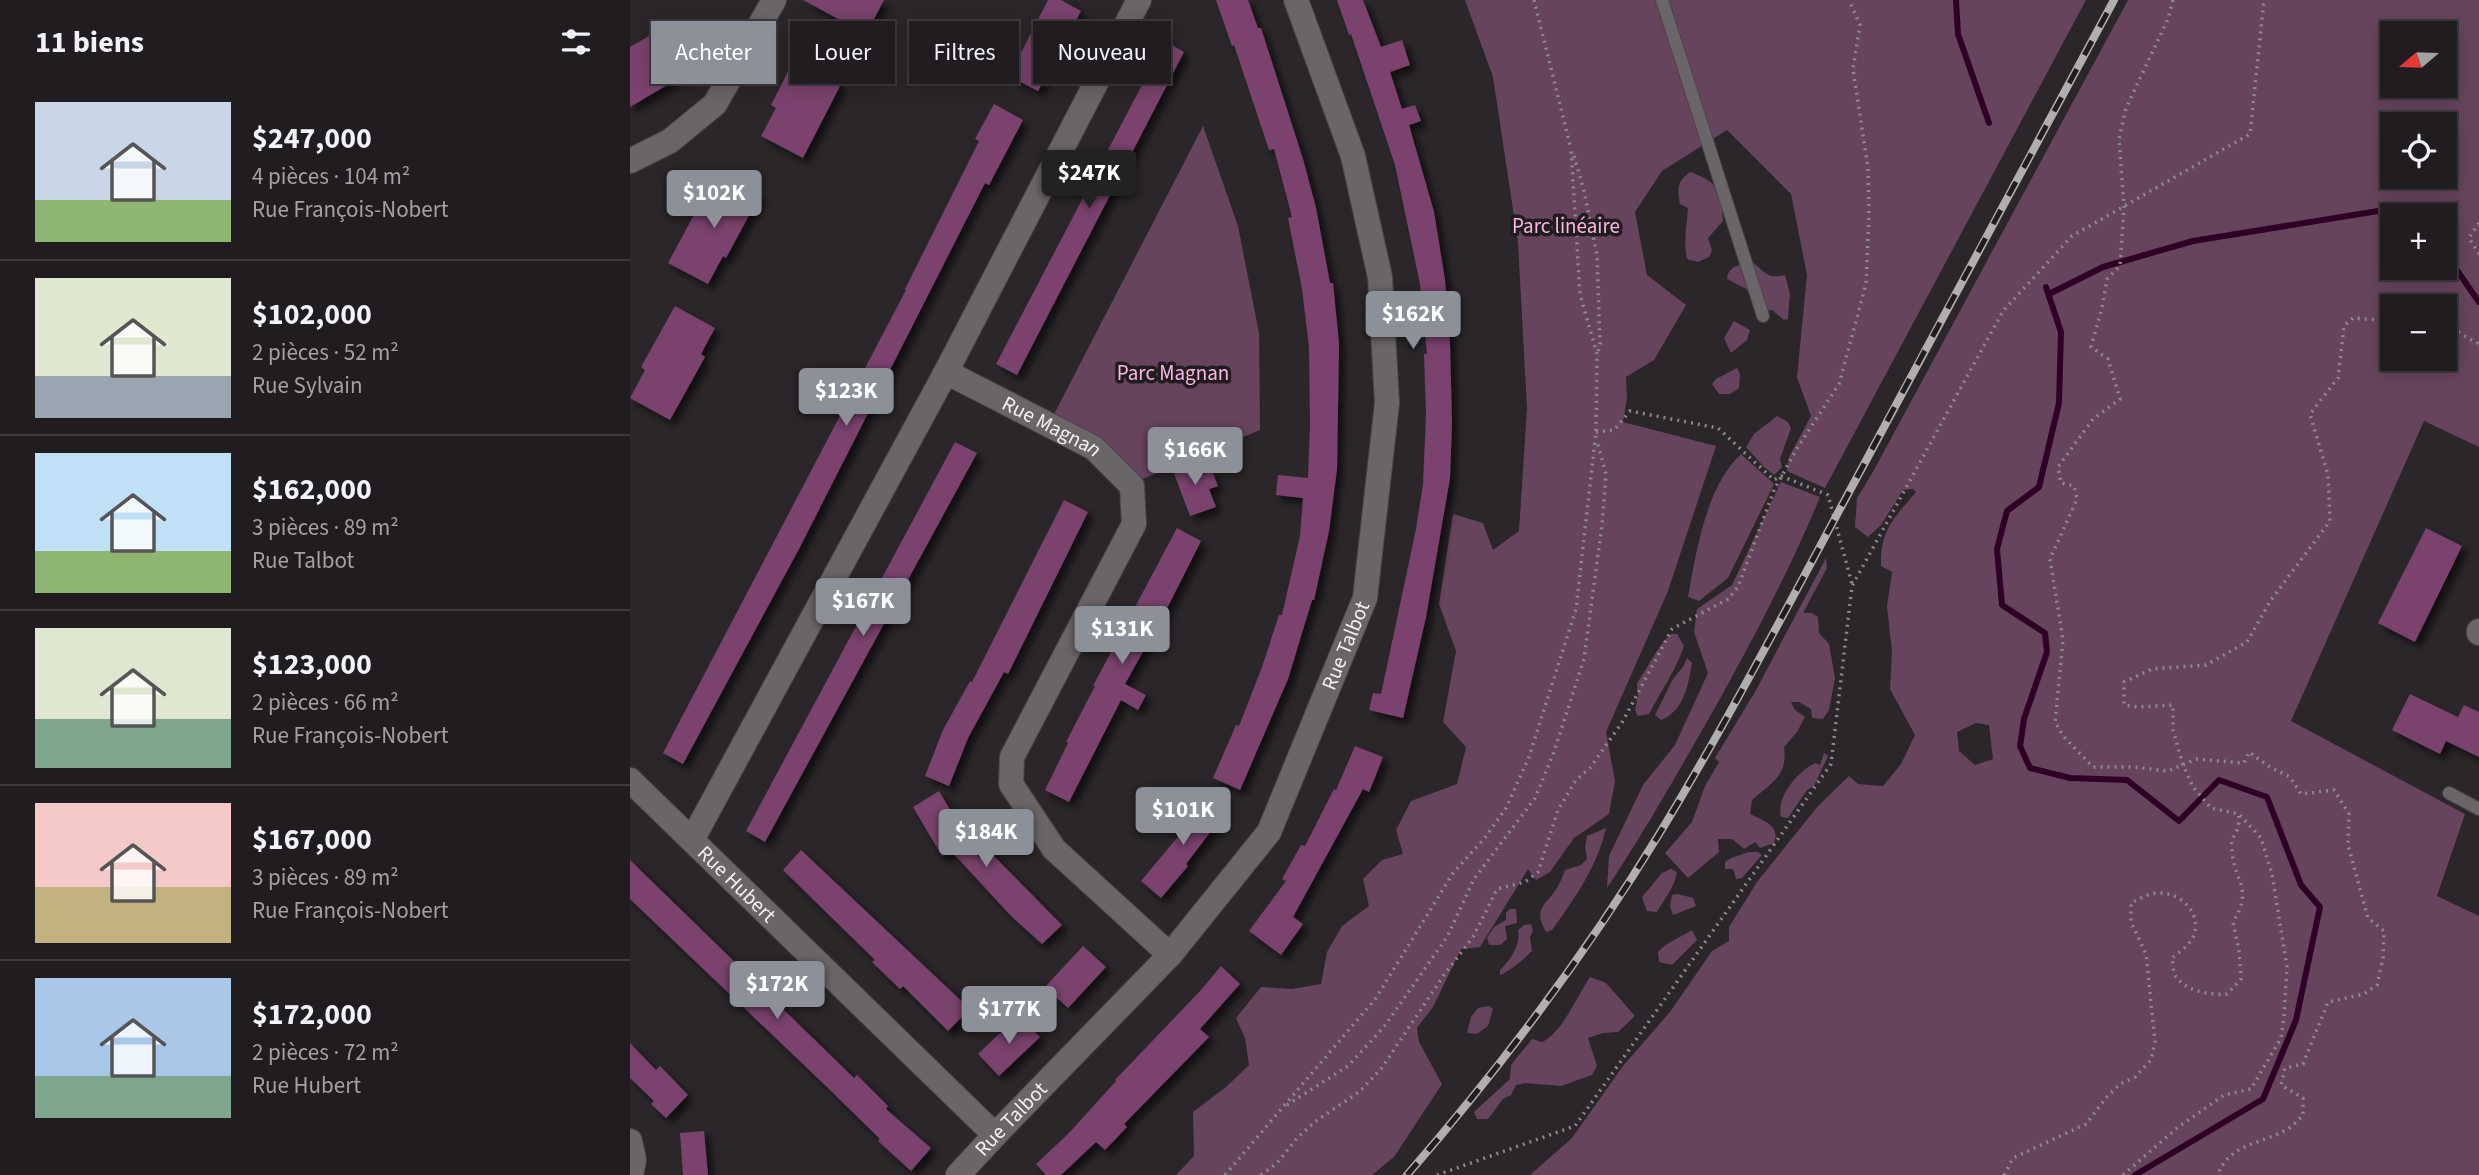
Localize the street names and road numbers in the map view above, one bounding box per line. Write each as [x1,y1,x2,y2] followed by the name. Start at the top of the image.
[997,388,1109,463] street label: Rue Magnan
[1314,597,1377,694] street label: Rue Talbot
[691,838,783,929] street label: Rue Hubert
[968,1075,1054,1163] street label: Rue Talbot

